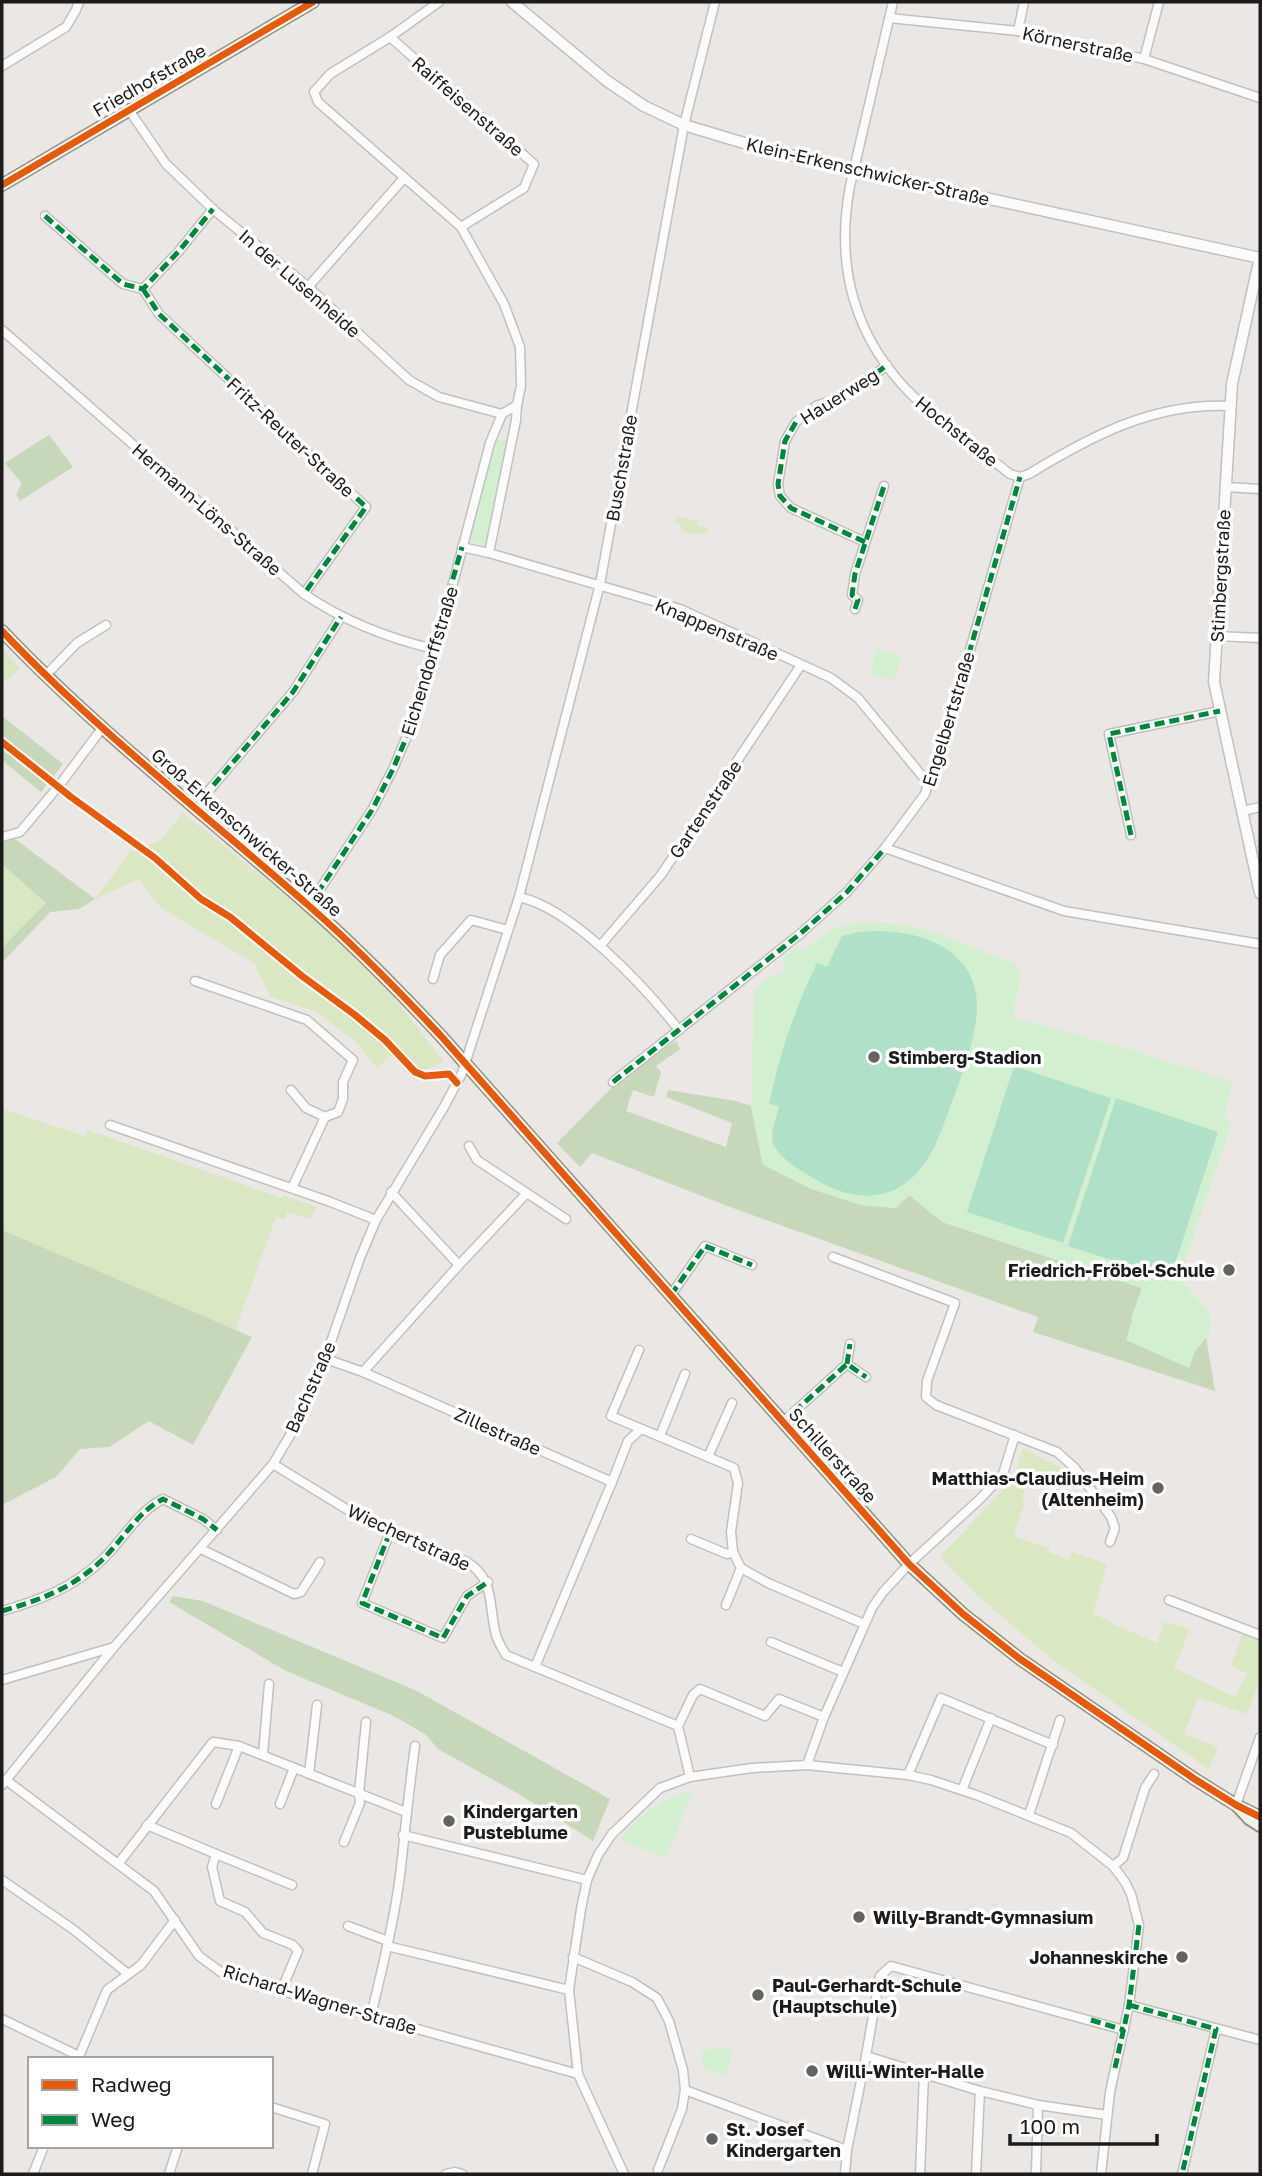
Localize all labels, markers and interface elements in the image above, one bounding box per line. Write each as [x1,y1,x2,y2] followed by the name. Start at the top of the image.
[1020,21,1136,67] street label: Körnerstraße
[89,39,209,121] street label: Friedhofstraße
[408,51,528,161] street label: Raiffeisenstraße
[744,132,992,210] street label: Klein-Erkenschwicker-Straße
[235,224,365,342] street label: In der Lusenheide
[796,363,882,429] street label: Hauerweg
[223,372,359,502] street label: Fritz-Reuter-Straße
[911,391,1003,471] street label: Hochstraße
[601,413,641,523] street label: Buschstraße
[128,438,286,580] street label: Hermann-Löns-Straße
[1206,509,1234,643] street label: Stimbergstraße
[396,583,462,739] street label: Eichendorffstraße
[652,593,782,665] street label: Knappenstraße
[917,649,979,789] street label: Engelbertstraße
[147,743,347,921] street label: Groß-Erkenschwicker-Straße
[664,756,746,862] street label: Gartenstraße
[888,1046,1041,1068] place label: Stimberg-Stadion
[866,1049,882,1065] marker: Stimberg-Stadion
[1008,1259,1215,1281] place label: Friedrich-Fröbel-Schule
[1221,1262,1237,1278] marker: Friedrich-Fröbel-Schule
[280,1338,340,1436] street label: Bachstraße
[451,1402,545,1460] street label: Zillestraße
[784,1403,882,1507] street label: Schillerstraße
[932,1467,1144,1510] place label: Matthias-Claudius-Heim (Altenheim)
[1150,1480,1166,1496] marker: Matthias-Claudius-Heim (Altenheim)
[344,1499,474,1575] street label: Wiechertstraße
[463,1800,578,1843] place label: Kindergarten Pusteblume
[441,1813,457,1829] marker: Kindergarten Pusteblume
[873,1906,1093,1928] place label: Willy-Brandt-Gymnasium
[851,1909,867,1925] marker: Willy-Brandt-Gymnasium
[1029,1946,1168,1968] place label: Johanneskirche
[1174,1949,1190,1965] marker: Johanneskirche
[221,1959,419,2039] street label: Richard-Wagner-Straße
[772,1974,962,2017] place label: Paul-Gerhardt-Schule (Hauptschule)
[750,1987,766,2003] marker: Paul-Gerhardt-Schule (Hauptschule)
[28,2057,273,2148] legend
[826,2060,984,2082] place label: Willi-Winter-Halle
[804,2063,820,2079] marker: Willi-Winter-Halle
[91,2071,172,2097] text: Radweg
[1010,2102,1157,2146] scale bar
[91,2106,135,2132] text: Weg
[1020,2113,1080,2139] text: 100 m
[726,2118,841,2161] place label: St. Josef Kindergarten
[704,2131,720,2147] marker: St. Josef Kindergarten

